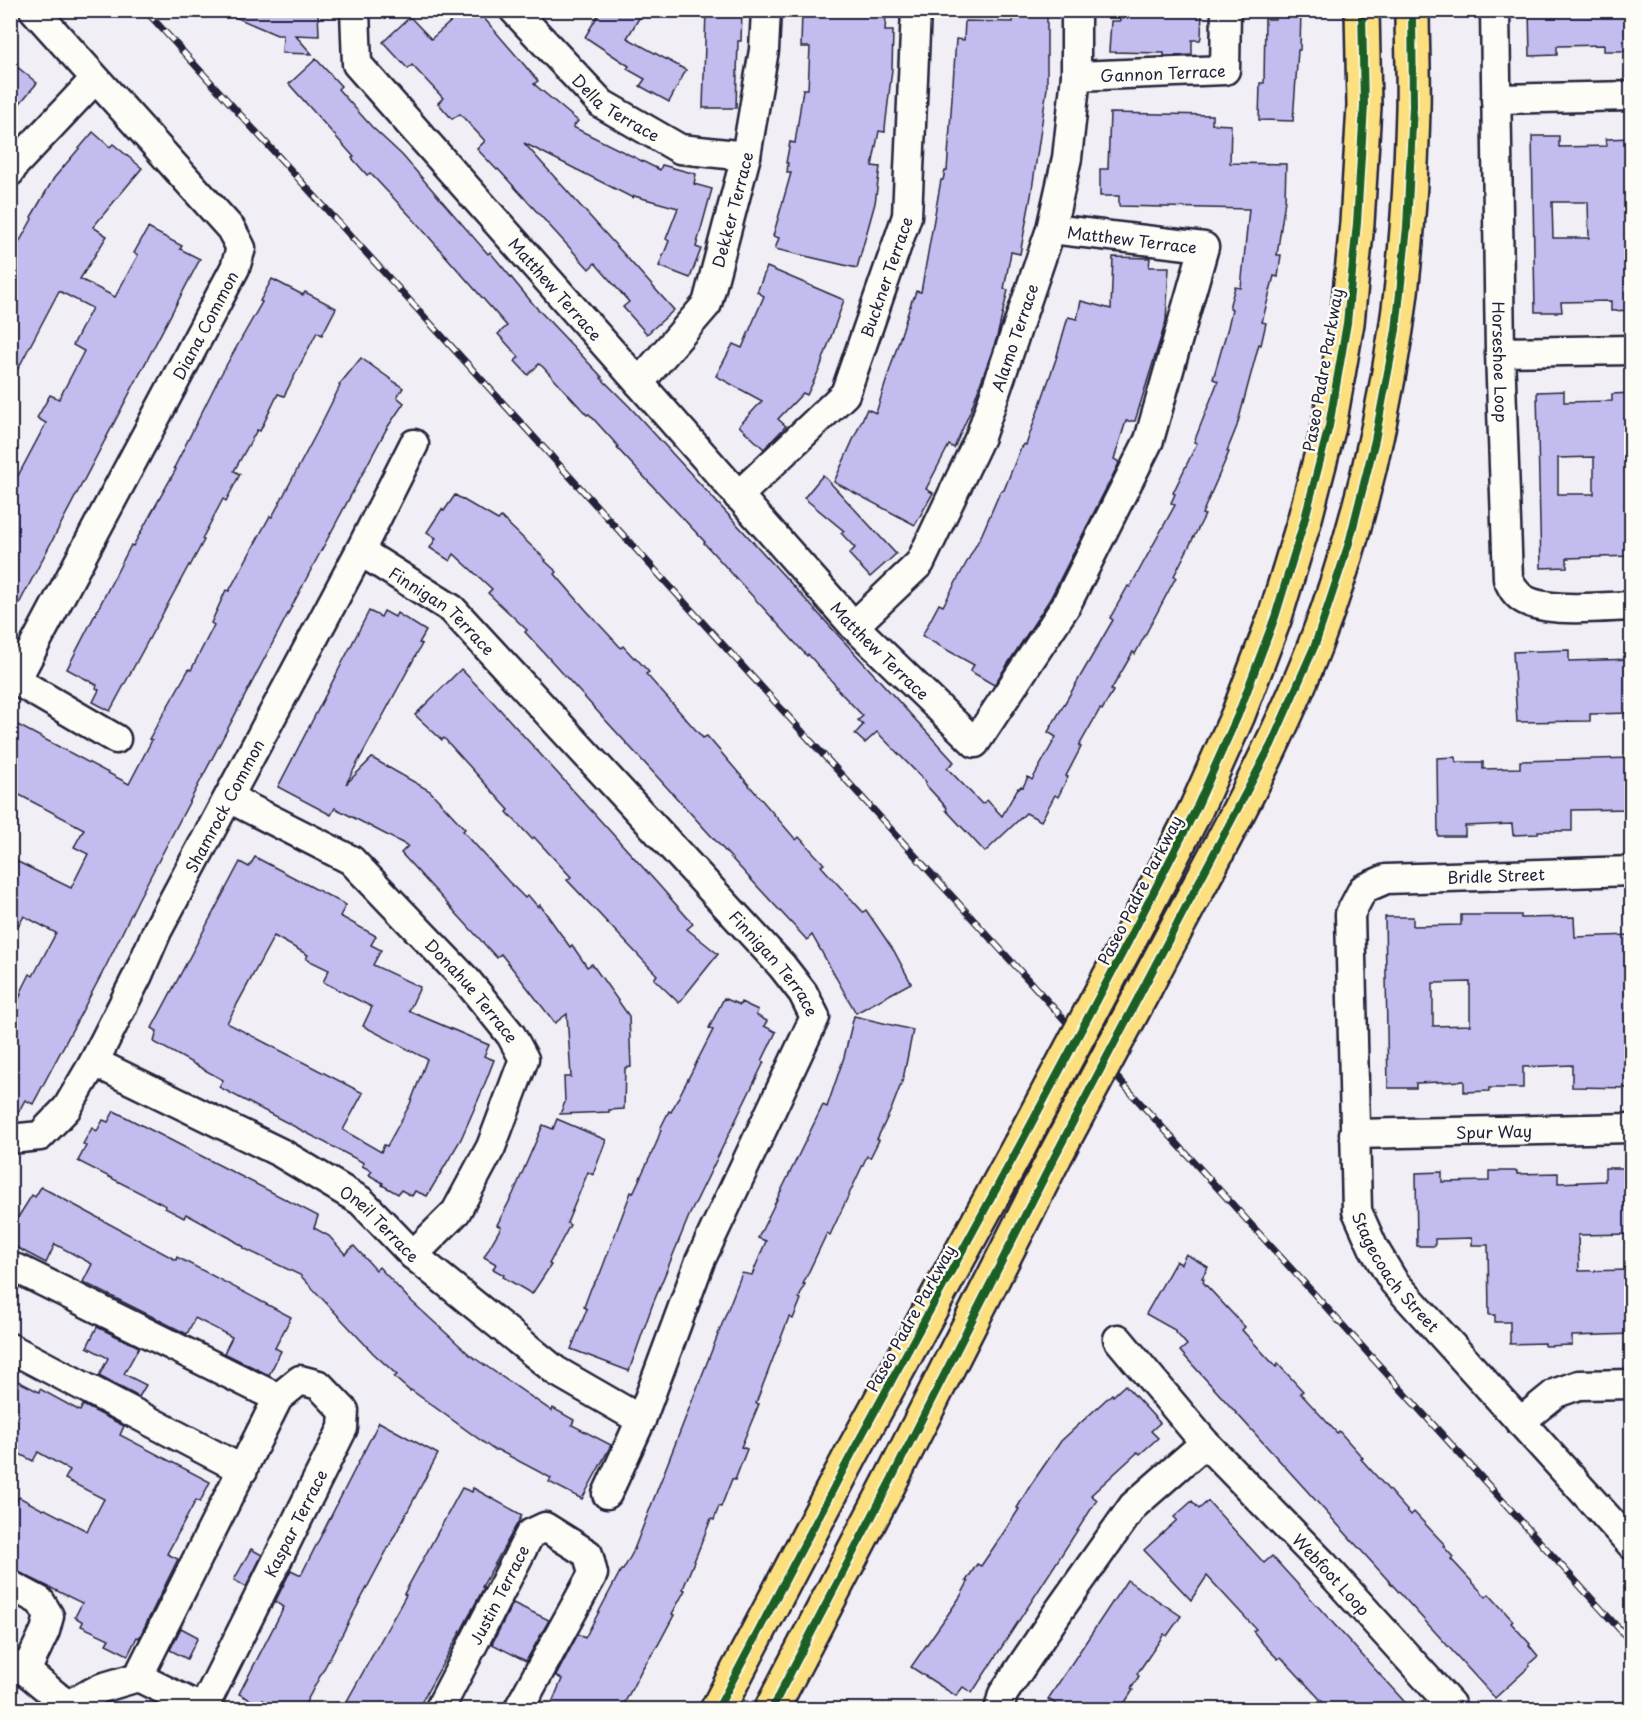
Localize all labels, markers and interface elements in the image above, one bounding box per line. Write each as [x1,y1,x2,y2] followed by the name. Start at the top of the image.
[1100,58,1226,87] street label: Gannon Terrace
[567,68,664,147] street label: Della Terrace
[705,149,759,270] street label: Dekker Terrace
[854,213,918,340] street label: Buckner Terrace
[1066,219,1198,259] street label: Matthew Terrace
[503,232,608,346] street label: Matthew Terrace
[166,266,243,384] street label: Diana Common
[984,280,1044,395] street label: Alamo Terrace
[1296,286,1348,454] street label: Paseo Padre Parkway
[1487,301,1514,423] street label: Horseshoe Loop
[385,560,501,660] street label: Finnigan Terrace
[825,596,935,705] street label: Matthew Terrace
[178,734,270,877] street label: Shamrock Common
[1091,811,1187,969] street label: Paseo Padre Parkway
[1447,861,1546,889] street label: Bridle Street
[724,905,825,1020] street label: Finnigan Terrace
[420,933,525,1047] street label: Donahue Terrace
[1456,1118,1532,1144] street label: Spur Way
[335,1179,425,1268] street label: Oneil Terrace
[1347,1208,1446,1337] street label: Stagecoach Street
[859,1240,961,1396] street label: Paseo Padre Parkway
[258,1465,332,1581] street label: Kaspar Terrace
[1287,1528,1376,1621] street label: Webfoot Loop
[463,1541,534,1648] street label: Justin Terrace

